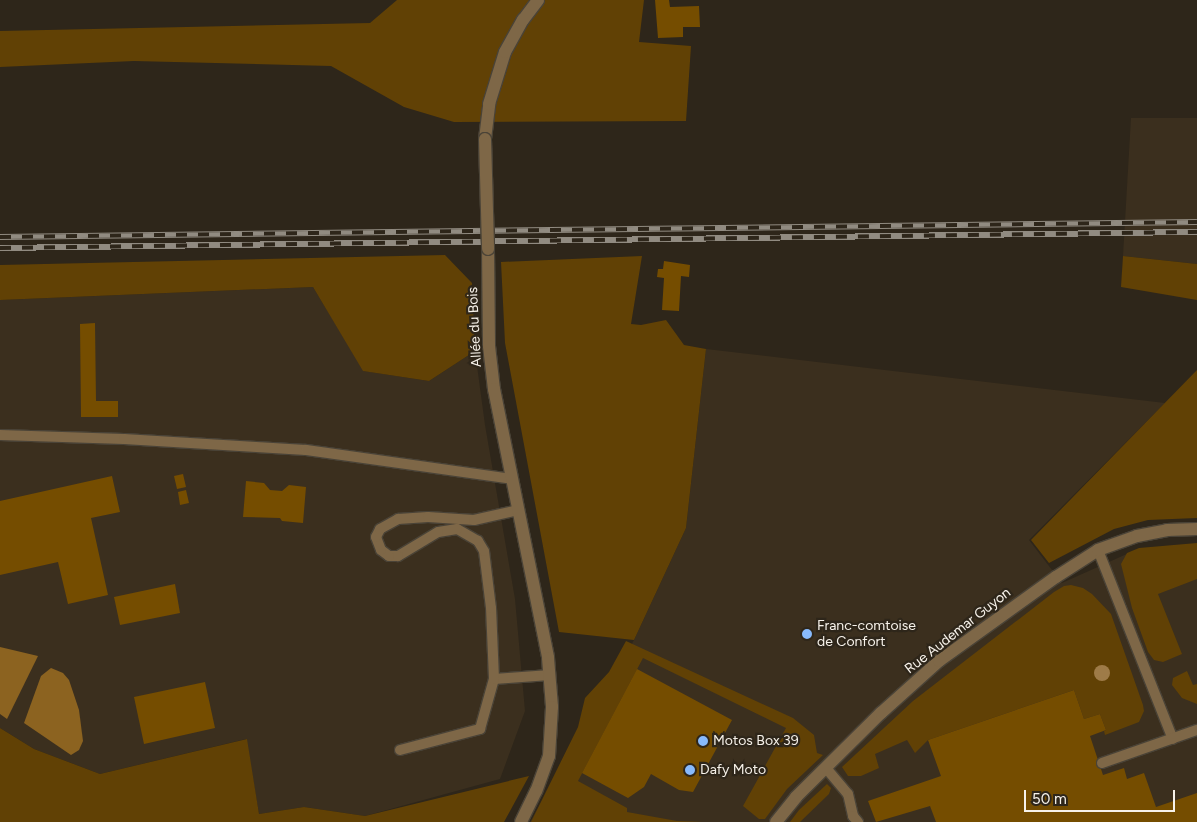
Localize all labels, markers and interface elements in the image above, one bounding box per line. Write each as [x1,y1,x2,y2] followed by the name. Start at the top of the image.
[465,286,485,368] street label: Allée du Bois
[902,584,1014,678] street label: Rue Audemar Guyon
[817,618,916,650] place label: Franc-comtoise de Confort
[801,628,813,640] marker: Franc-comtoise de Confort
[713,733,799,749] place label: Motos Box 39
[697,735,709,747] marker: Motos Box 39
[700,762,766,778] place label: Dafy Moto
[684,764,696,776] marker: Dafy Moto
[1027,780,1178,812] scale bar
[1032,790,1067,808] text: 50 m

